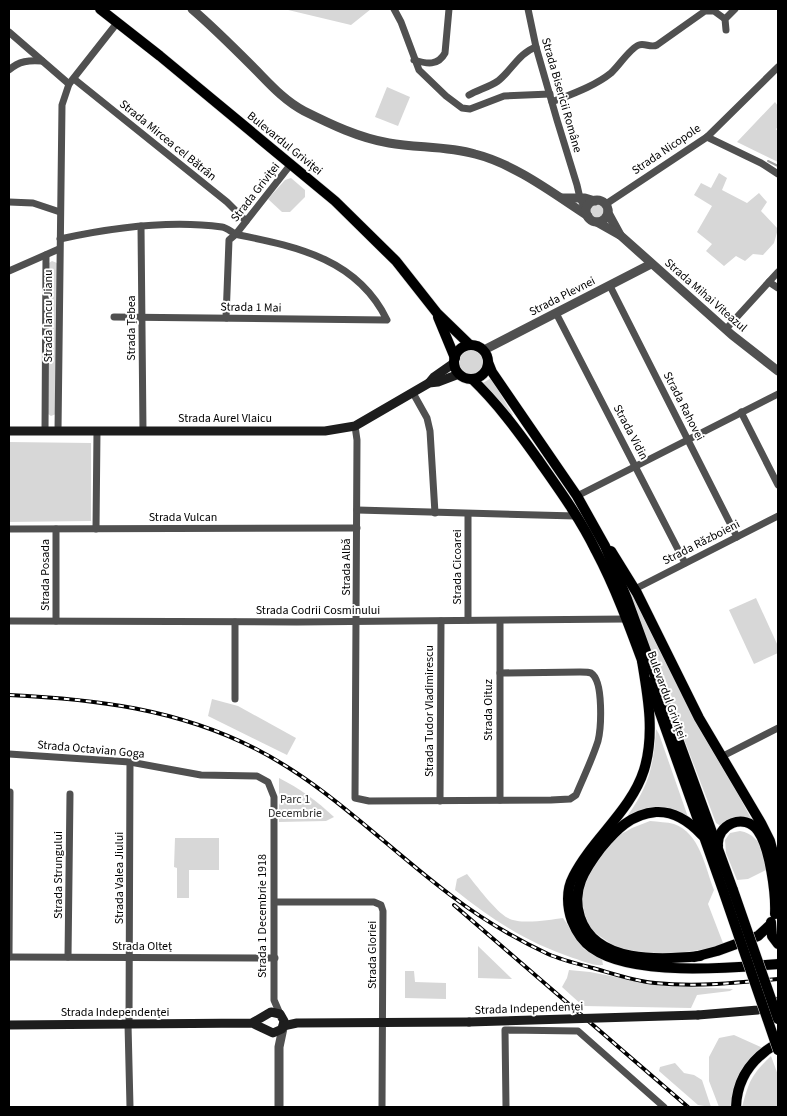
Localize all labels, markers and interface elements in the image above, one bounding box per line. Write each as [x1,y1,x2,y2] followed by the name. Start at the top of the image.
[537,36,586,155] street label: Strada Bisericii Române
[116,96,220,185] street label: Strada Mircea cel Bătrân
[243,108,326,179] street label: Bulevardul Griviței
[628,120,704,179] street label: Strada Nicopole
[227,159,284,226] street label: Strada Griviței
[661,255,751,336] street label: Strada Mihai Viteazul
[40,269,57,363] street label: Strada Iancu Jianu
[526,272,598,320] street label: Strada Plevnei
[123,295,140,361] street label: Strada Țebea
[220,298,282,317] street label: Strada 1 Mai
[659,369,708,444] street label: Strada Rahovei
[609,402,652,463] street label: Strada Vidin
[178,410,272,427] street label: Strada Aurel Vlaicu
[149,509,217,526] street label: Strada Vulcan
[660,516,743,569] street label: Strada Războieni
[449,529,466,605] street label: Strada Cicoarei
[338,538,355,596] street label: Strada Albă
[37,539,54,611] street label: Strada Posada
[256,602,380,619] street label: Strada Codrii Cosminului
[421,645,438,777] street label: Strada Tudor Vladimirescu
[643,649,690,742] street label: Bulevardul Griviței
[480,679,497,741] street label: Strada Oituz
[37,736,145,763] street label: Strada Octavian Goga
[268,791,322,822] park label: Parc 1 Decembrie
[50,831,67,919] street label: Strada Strungului
[111,832,128,924] street label: Strada Valea Jiului
[254,854,271,978] street label: Strada 1 Decembrie 1918
[364,921,381,989] street label: Strada Gloriei
[112,938,172,955] street label: Strada Olteț
[474,998,584,1019] street label: Strada Independenței
[61,1004,169,1021] street label: Strada Independenței

